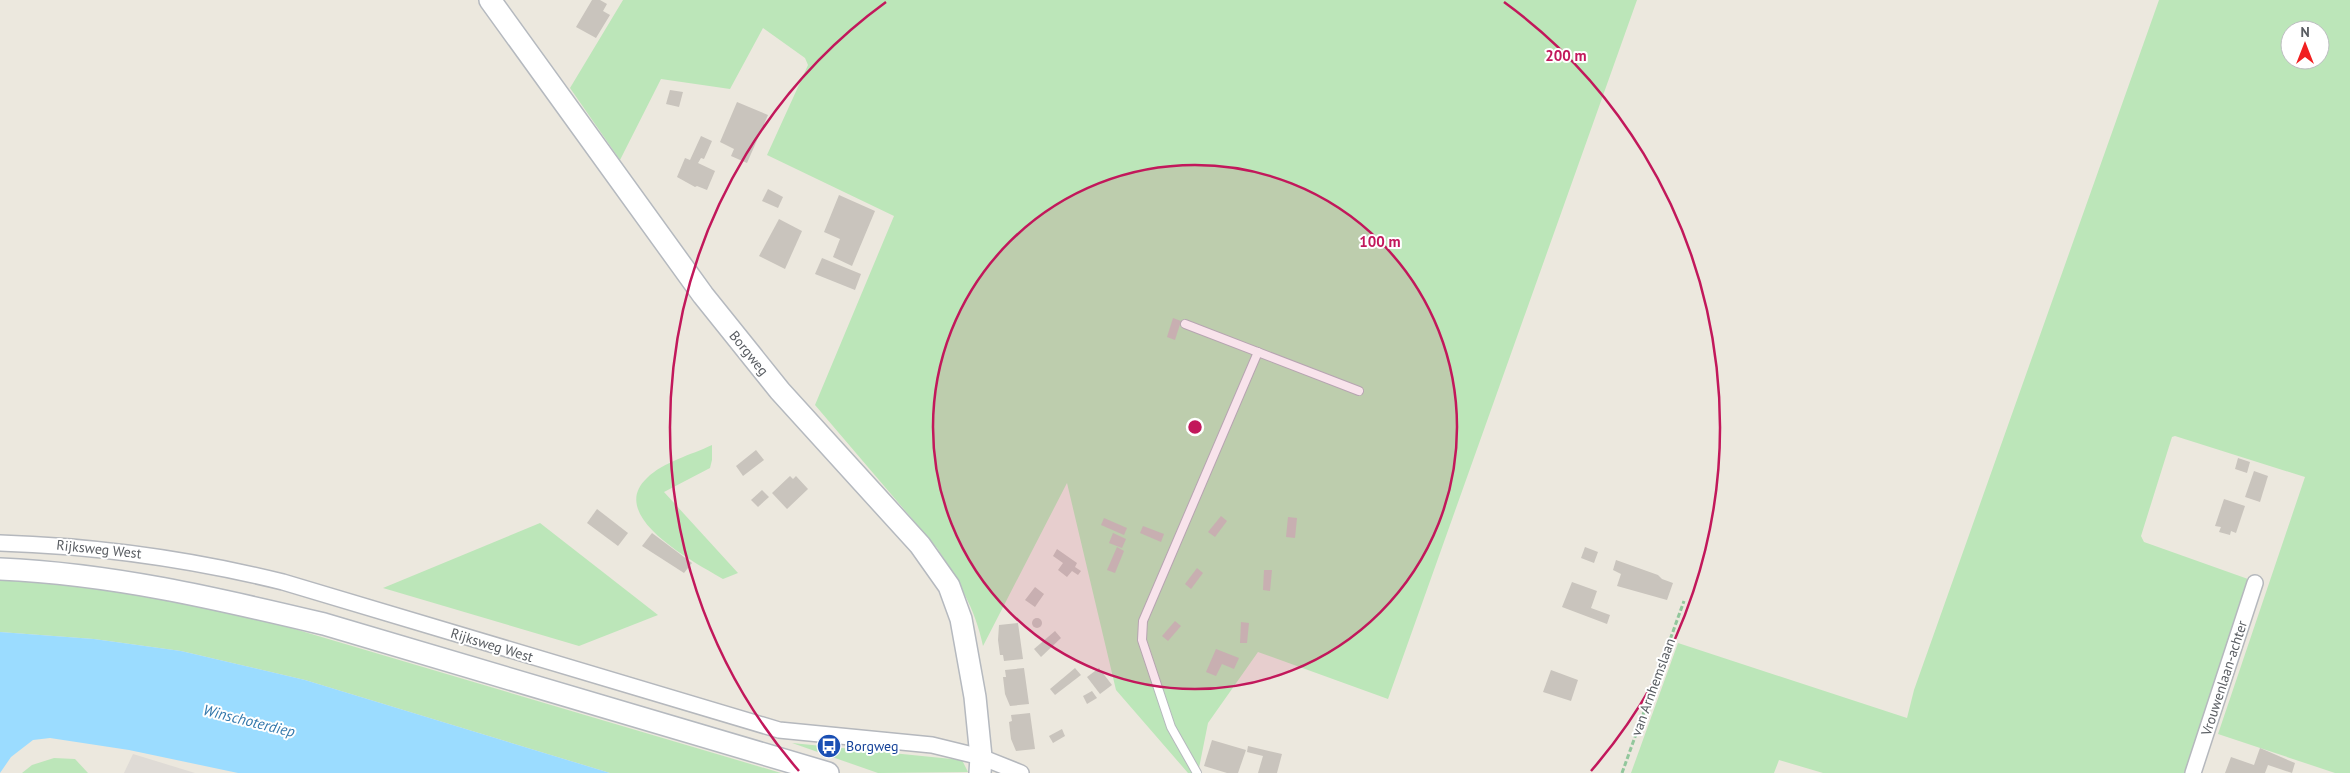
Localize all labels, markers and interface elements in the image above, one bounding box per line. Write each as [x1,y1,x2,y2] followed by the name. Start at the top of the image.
[2280,20,2330,70] north arrow
[2300,23,2310,41] text: N
[1545,46,1587,65] text: 200 m
[1359,232,1401,251] text: 100 m
[725,327,773,379] street label: Borgweg
[1186,418,1204,436] centre of rings
[56,536,143,562] street label: Rijksweg West
[2197,618,2251,739] street label: Vrouwenlaan-achter
[449,624,536,666] street label: Rijksweg West
[1627,636,1679,738] street label: van Arnhemslaan
[201,700,297,741] water label: Winschoterdiep
[816,733,842,759] bus stop icon: Borgweg
[846,737,899,755] place label: Borgweg

